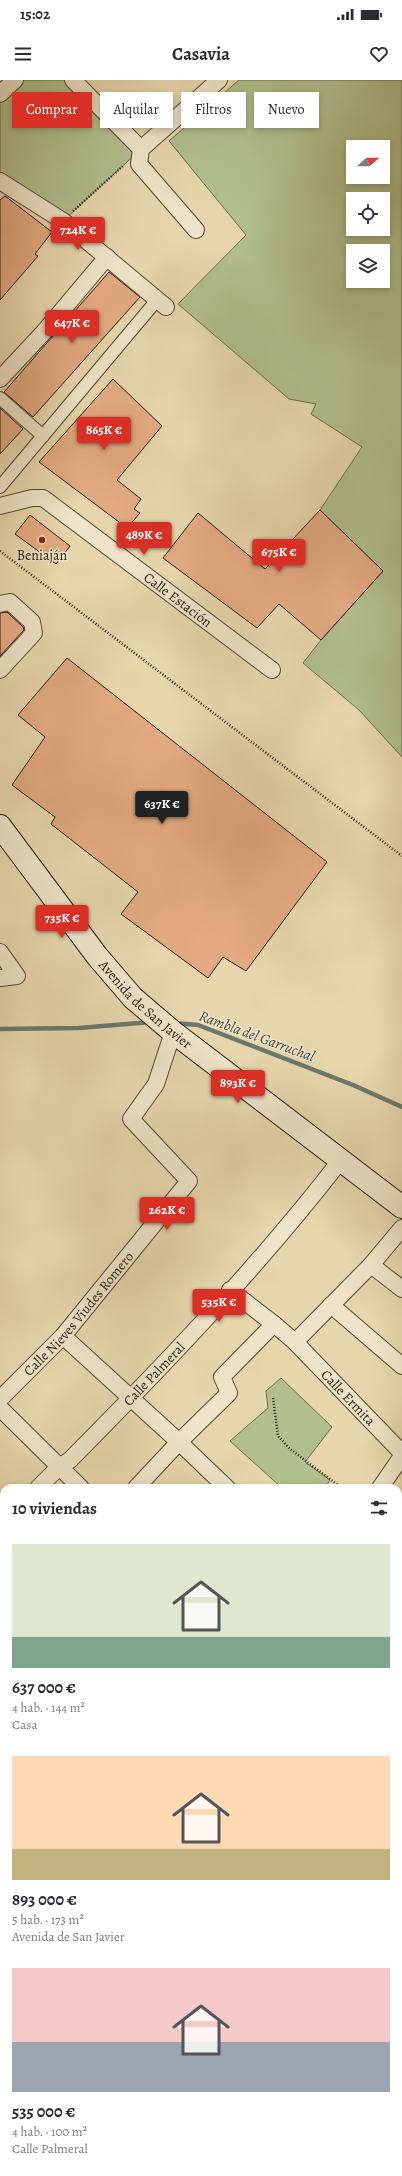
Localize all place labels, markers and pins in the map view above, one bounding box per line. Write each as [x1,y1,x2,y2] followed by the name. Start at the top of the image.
[45,217,111,251] pin: 724K €
[39,310,105,344] pin: 647K €
[71,417,137,451] pin: 865K €
[111,522,177,556] pin: 489K €
[37,535,47,545] marker: Beniaján
[246,539,312,573] pin: 675K €
[17,546,67,565] place label: Beniaján
[129,791,195,825] pin: 637K €
[29,905,95,939] pin: 735K €
[205,1070,271,1104] pin: 893K €
[134,1197,200,1231] pin: 262K €
[186,1289,252,1323] pin: 535K €

